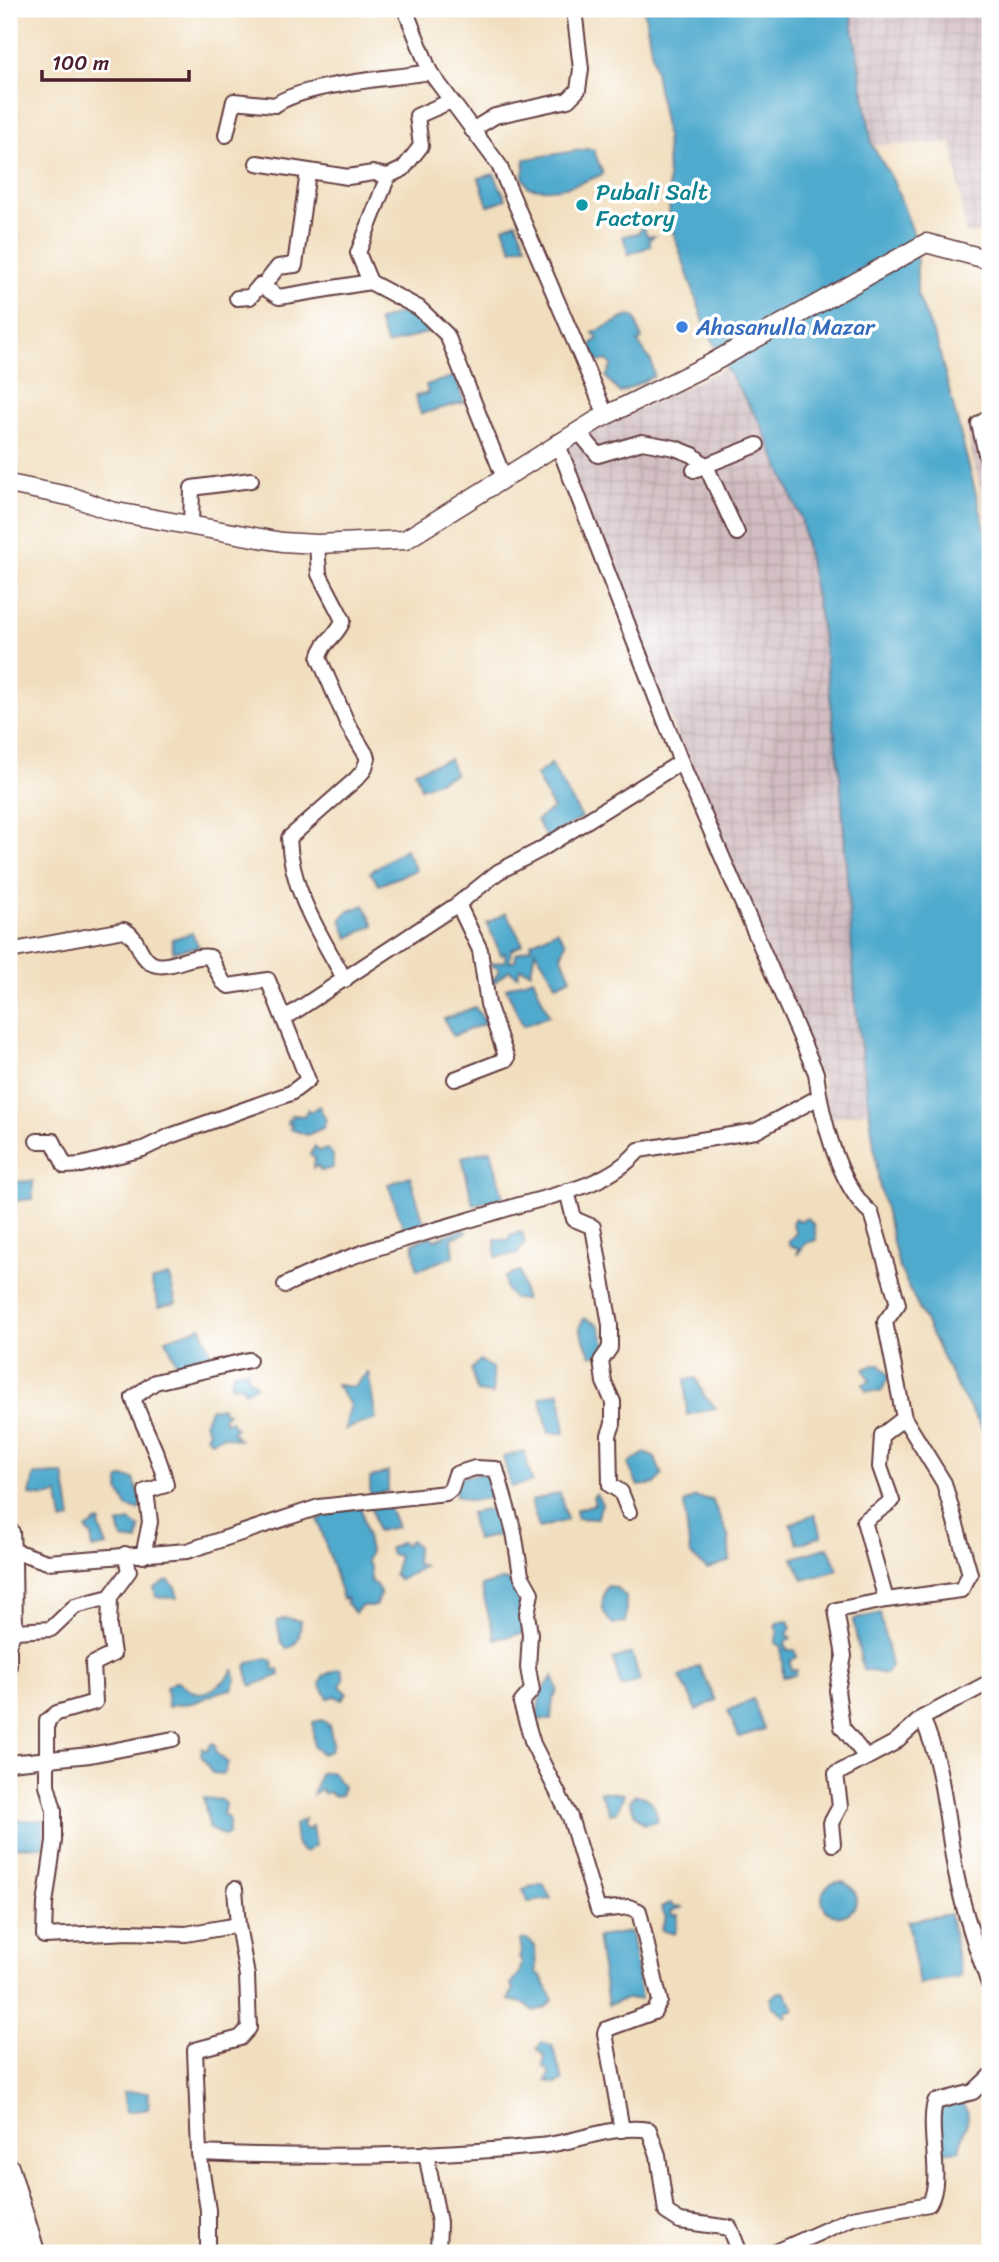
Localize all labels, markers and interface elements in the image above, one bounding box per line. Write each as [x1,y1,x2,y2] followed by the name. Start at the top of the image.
[42,38,189,82] scale bar
[52,44,109,82] text: 100 m
[596,172,708,239] place label: Pubali Salt Factory
[574,197,590,213] marker: Pubali Salt Factory
[695,307,876,348] place label: Ahasanulla Mazar
[674,319,690,335] marker: Ahasanulla Mazar

